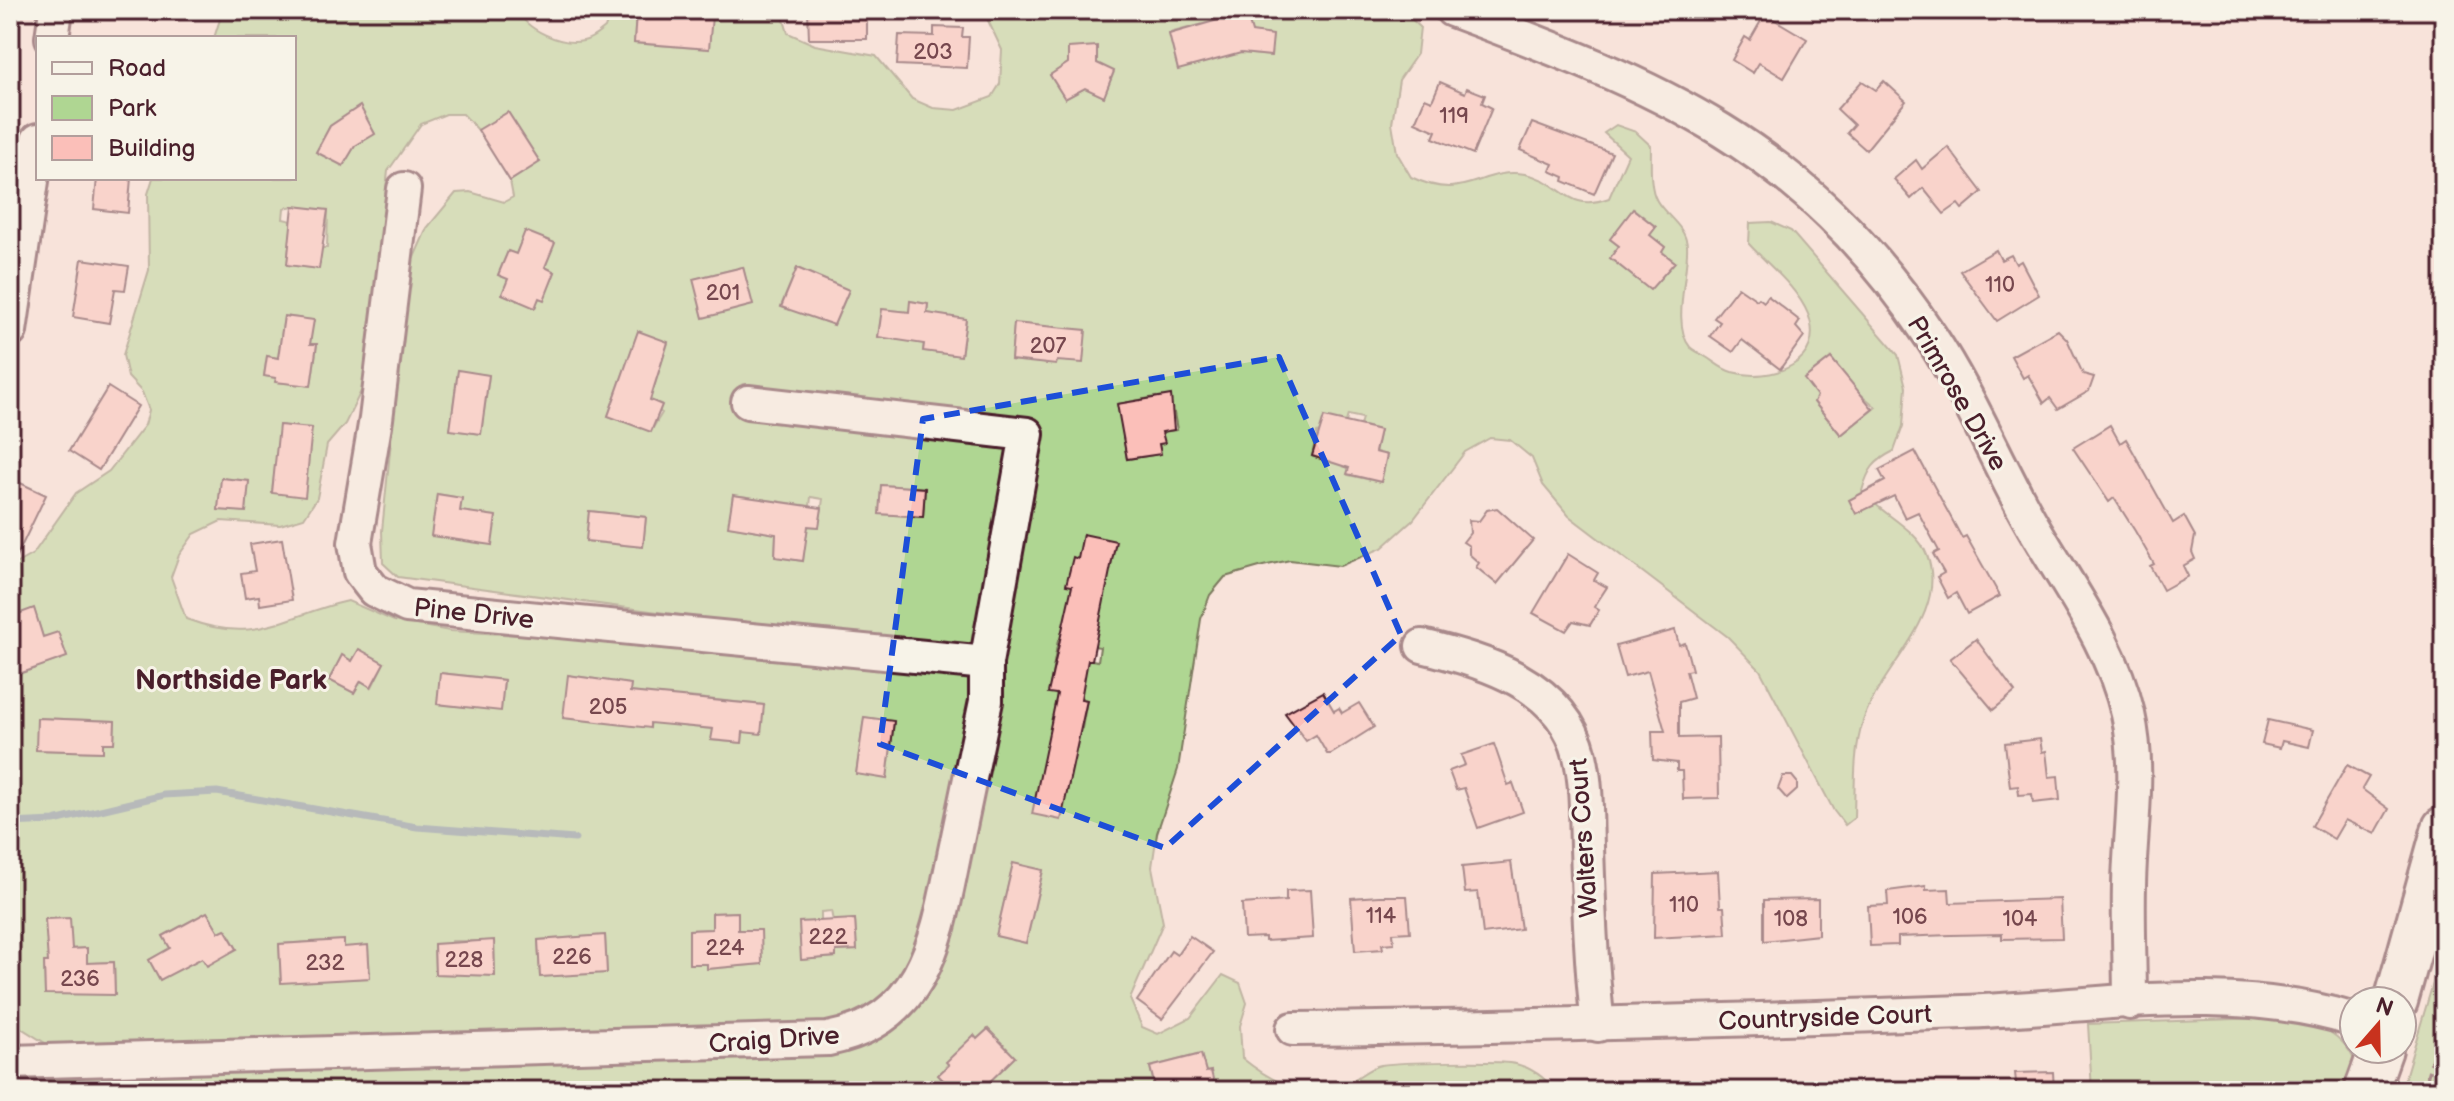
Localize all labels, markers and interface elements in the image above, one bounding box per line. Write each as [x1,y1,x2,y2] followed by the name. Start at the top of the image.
[36,36,296,180] legend
[913,39,953,66] house number: 203
[108,54,166,83] text: Road
[108,94,156,123] text: Park
[1439,103,1469,130] house number: 119
[108,134,195,163] text: Building
[1985,272,2015,299] house number: 110
[706,280,740,307] house number: 201
[1900,311,2013,477] street label: Primrose Drive
[1030,333,1067,360] house number: 207
[412,593,535,636] street label: Pine Drive
[135,664,327,697] district label: Northside Park
[589,694,627,721] house number: 205
[1563,757,1606,919] street label: Walters Court
[1669,892,1699,919] house number: 110
[1366,903,1397,930] house number: 114
[1893,904,1927,931] house number: 106
[1774,906,1808,933] house number: 108
[2003,906,2038,933] house number: 104
[809,924,847,951] house number: 222
[705,935,745,962] house number: 224
[552,944,592,971] house number: 226
[445,947,483,974] house number: 228
[305,950,345,977] house number: 232
[60,966,100,993] house number: 236
[2338,985,2418,1065] north arrow
[2372,992,2397,1023] text: N
[1718,999,1932,1038] street label: Countryside Court
[708,1020,841,1061] street label: Craig Drive

